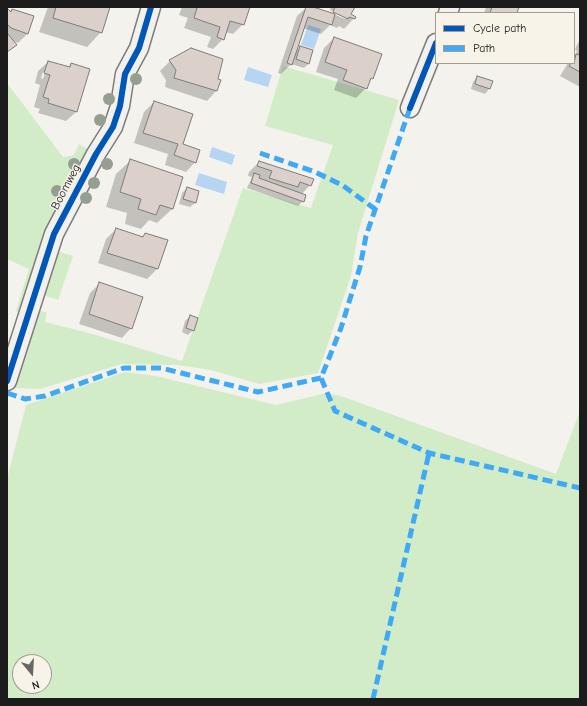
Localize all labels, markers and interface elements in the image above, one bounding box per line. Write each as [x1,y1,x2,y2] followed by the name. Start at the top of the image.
[435,12,575,64] legend
[473,21,526,35] text: Cycle path
[473,41,495,55] text: Path
[48,162,84,212] street label: Boomweg
[12,654,52,694] north arrow
[30,678,41,692] text: N

